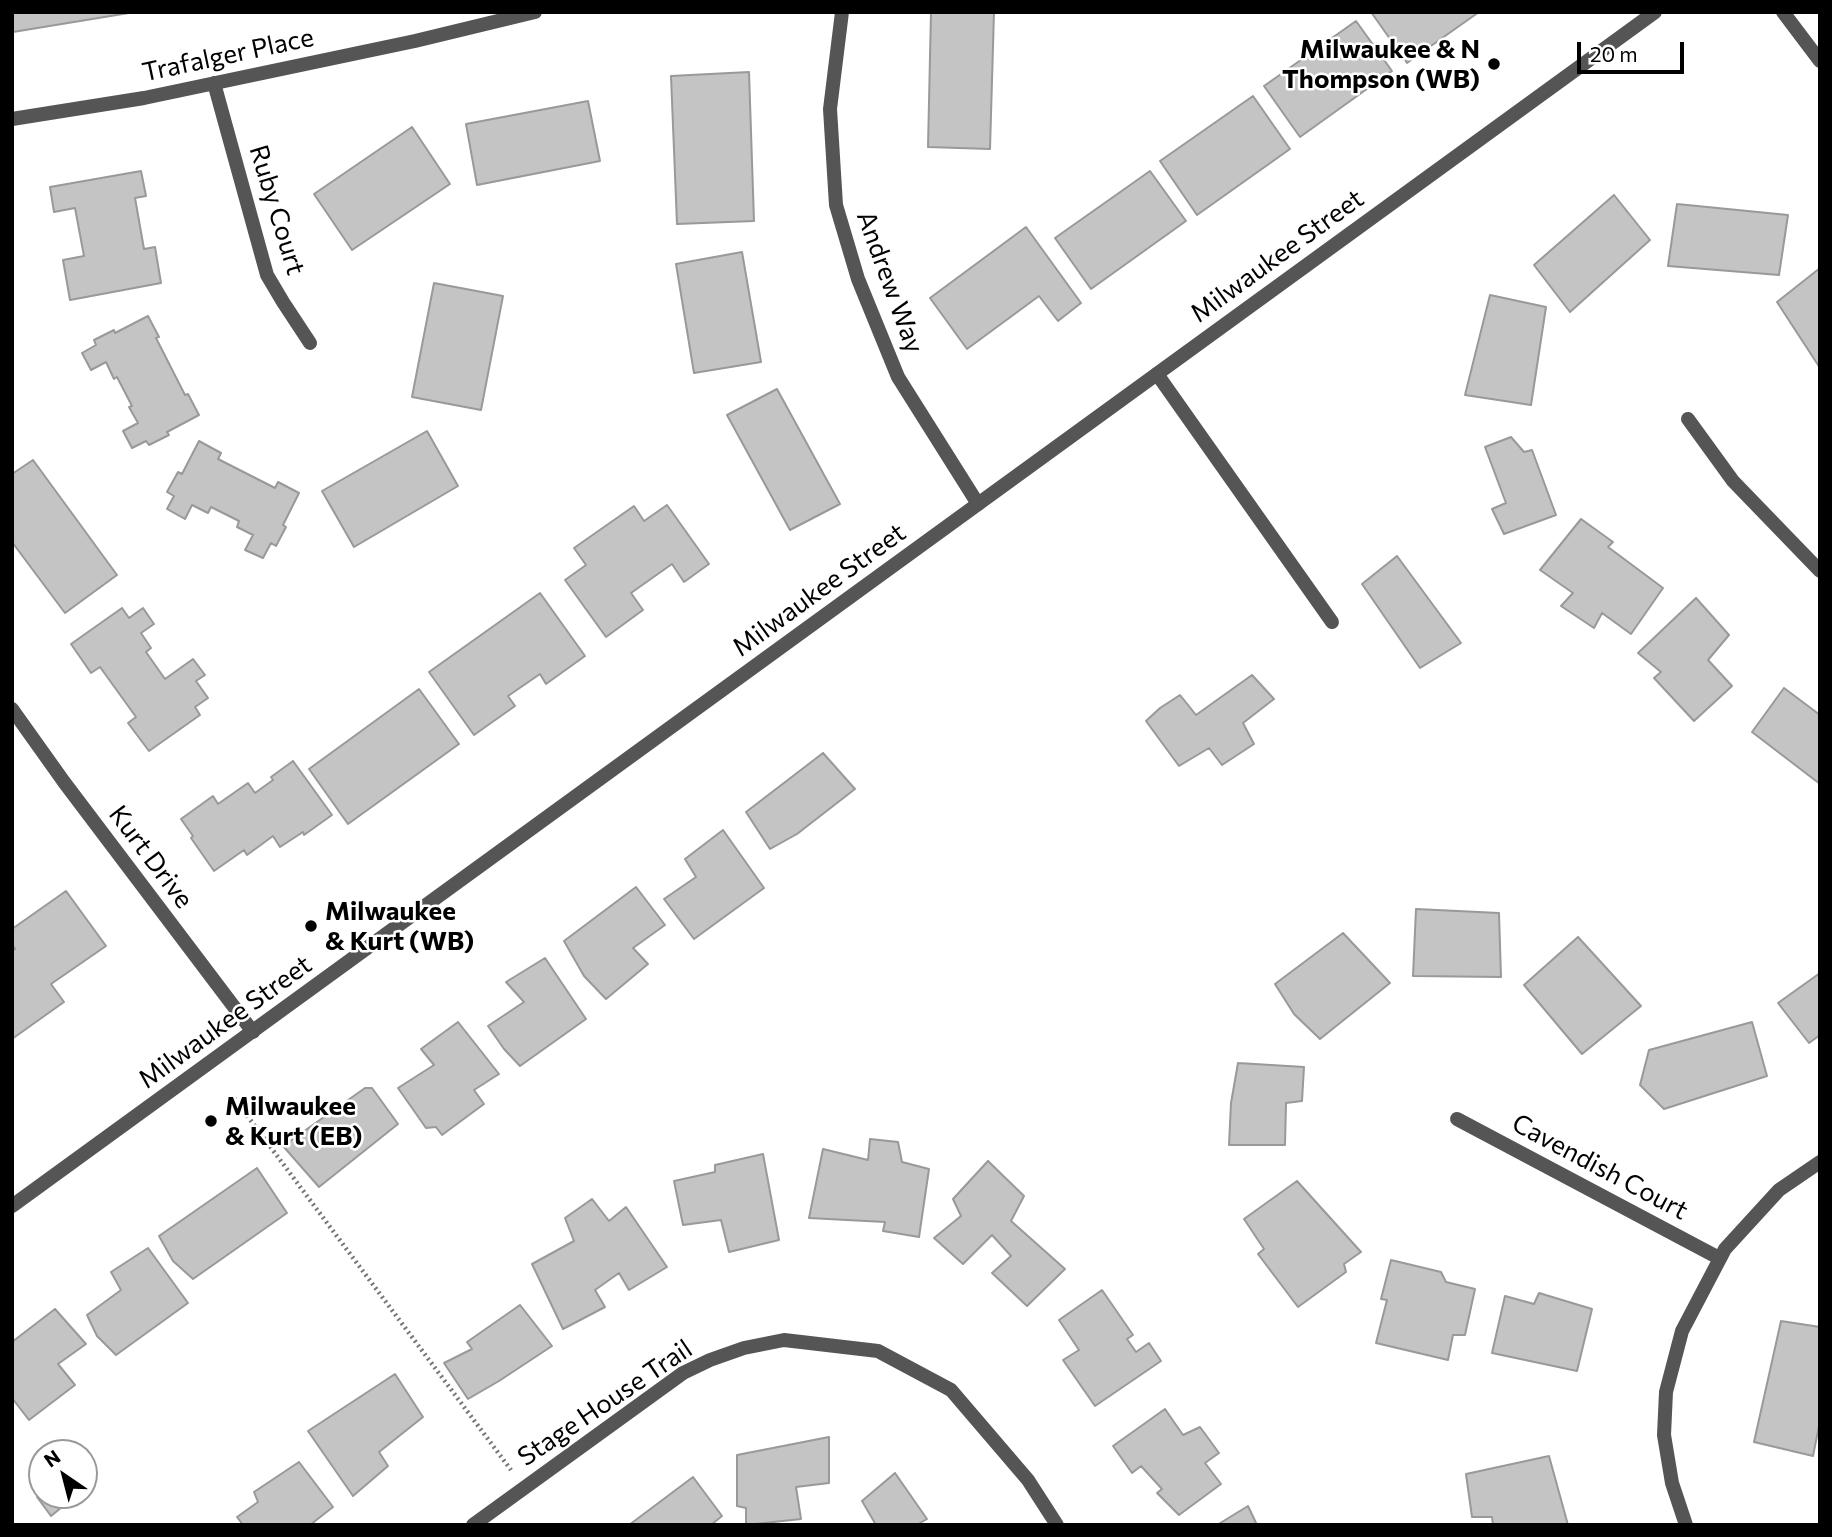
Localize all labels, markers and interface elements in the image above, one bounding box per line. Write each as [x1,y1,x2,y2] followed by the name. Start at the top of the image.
[139,22,317,88] street label: Trafalger Place
[1580,28,1687,72] scale bar
[1282,33,1480,94] place label: Milwaukee & N Thompson (WB)
[1590,41,1638,66] text: 20 m
[1486,56,1502,72] marker: Milwaukee & N Thompson (WB)
[242,141,312,279] street label: Ruby Court
[1184,183,1370,329] street label: Milwaukee Street
[850,207,930,357] street label: Andrew Way
[726,517,912,663] street label: Milwaukee Street
[102,800,200,914] street label: Kurt Drive
[325,895,474,956] place label: Milwaukee & Kurt (WB)
[303,918,319,934] marker: Milwaukee & Kurt (WB)
[132,949,318,1095] street label: Milwaukee Street
[225,1090,362,1152] place label: Milwaukee & Kurt (EB)
[1507,1107,1693,1227] street label: Cavendish Court
[203,1113,219,1129] marker: Milwaukee & Kurt (EB)
[512,1333,698,1473] street label: Stage House Trail
[28,1439,98,1509] north arrow
[39,1445,64,1472] text: N

